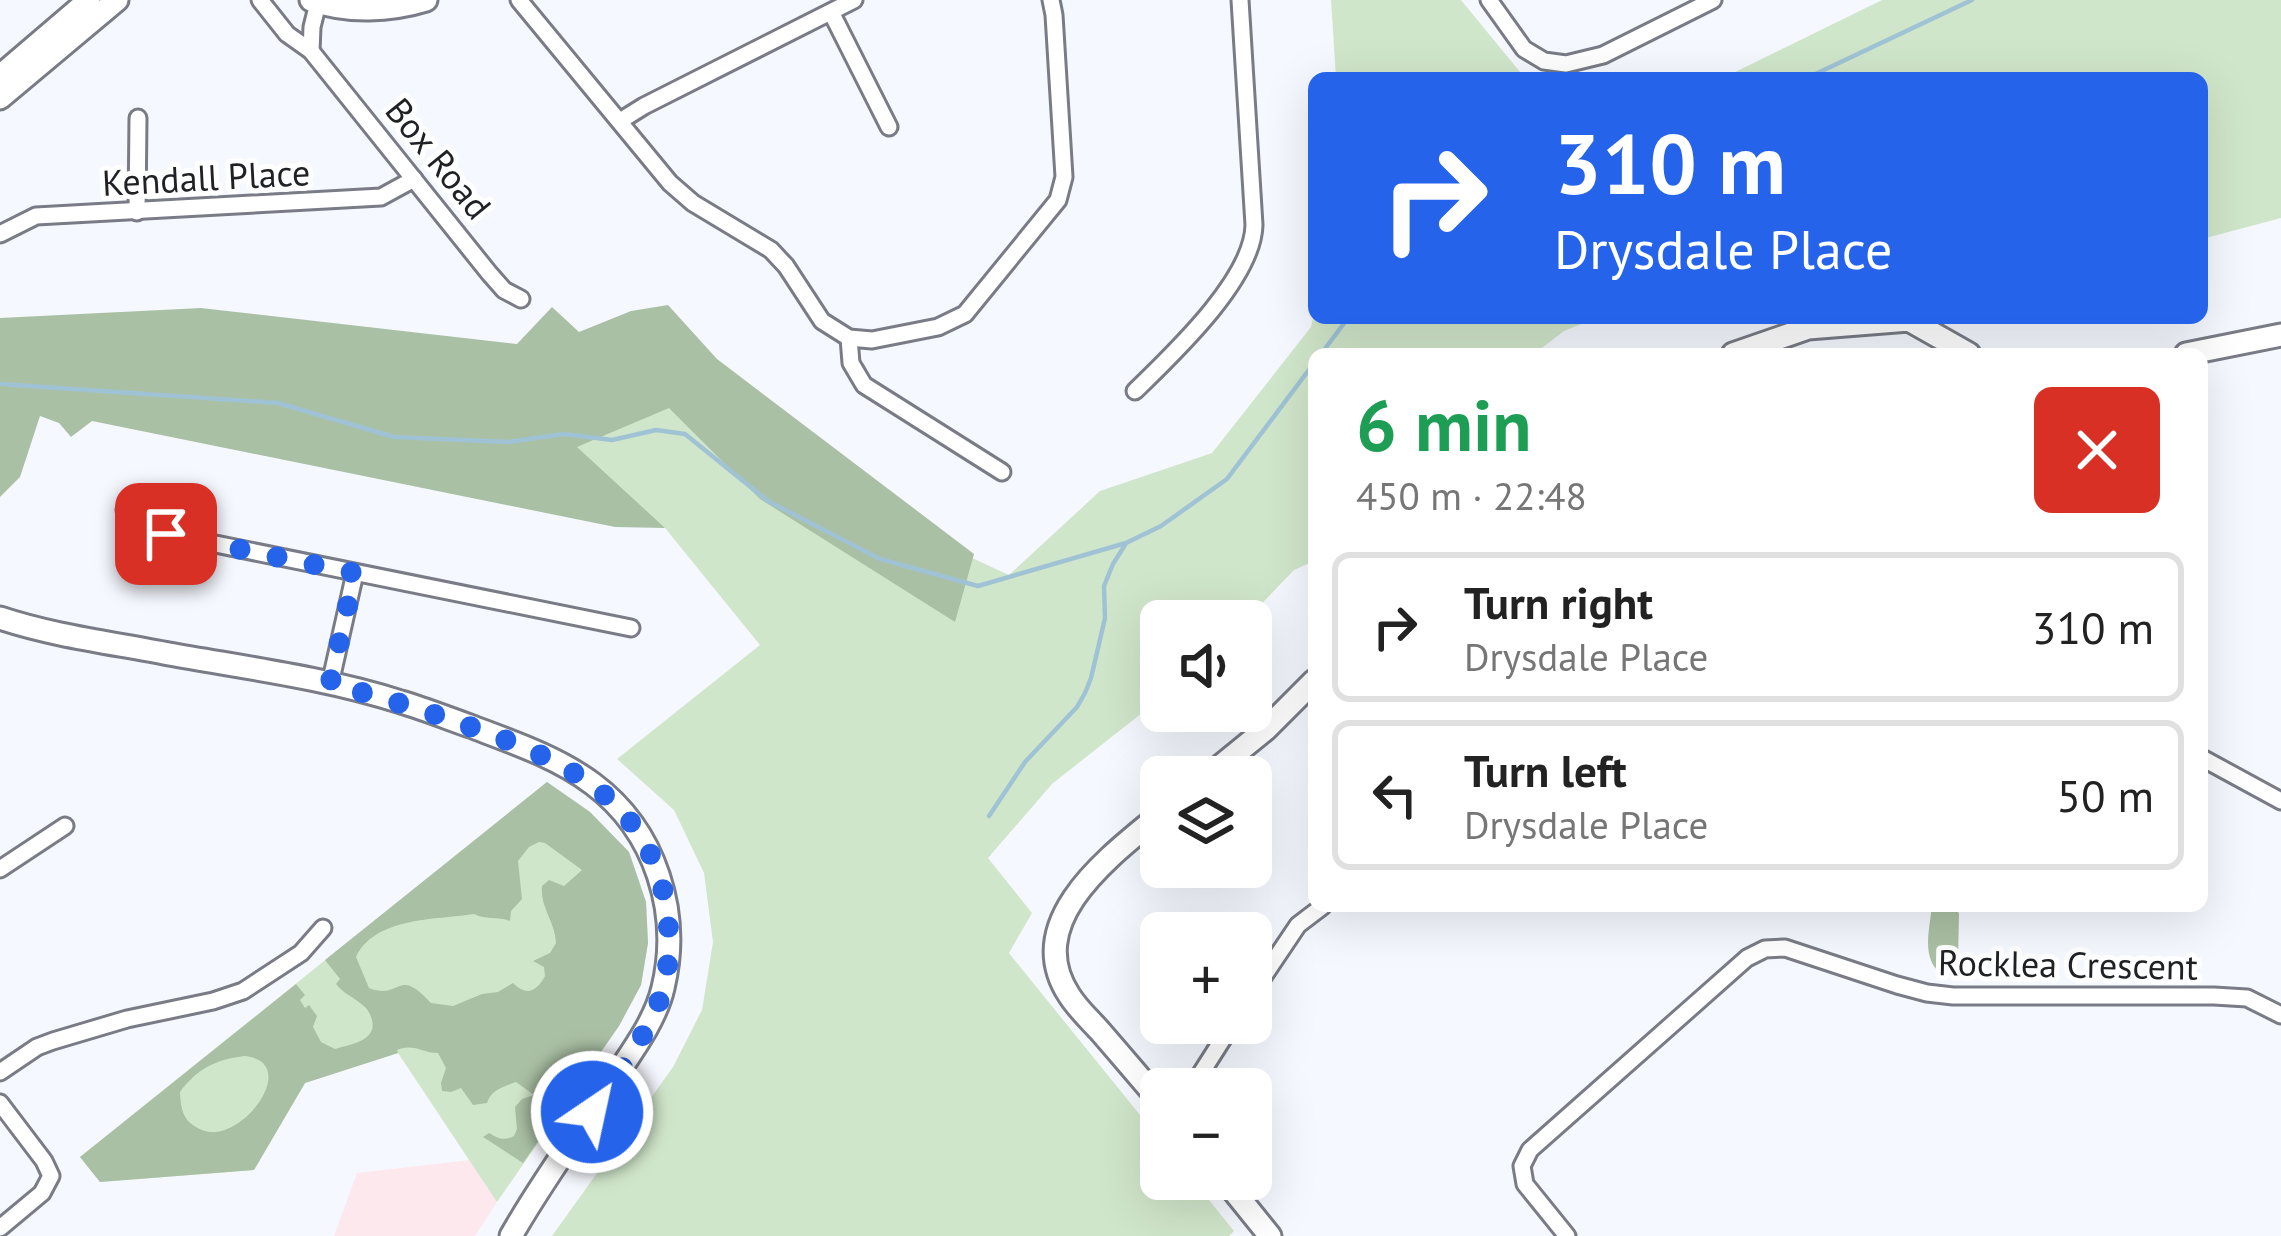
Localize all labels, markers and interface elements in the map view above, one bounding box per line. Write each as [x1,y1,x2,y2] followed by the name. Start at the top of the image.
[376,88,502,228] street label: Box Road
[1554,108,1786,217] text: 310 m
[1356,120,1512,276] icon: right
[101,148,311,206] street label: Kendall Place
[1554,214,1892,284] text: Drysdale Place
[1356,378,1532,471] text: 6 min
[2034,387,2160,513] button: close
[1356,470,1587,521] text: 450 m · 22:48
[115,483,217,585] pin
[133,501,199,567] icon: arrive
[1464,573,1653,631] text: Turn right
[1362,594,1428,660] icon: right
[2032,598,2154,656] text: 310 m
[1140,600,1272,1200] map controls
[1140,600,1272,732] button: sound
[1464,631,1708,682] text: Drysdale Place
[1464,741,1627,799] text: Turn left
[1140,756,1272,888] button: layers
[1362,762,1428,828] icon: left
[2056,766,2154,824] text: 50 m
[1464,799,1708,850] text: Drysdale Place
[1140,912,1272,1044] button: +
[1938,938,2198,990] street label: Rocklea Crescent
[529,1049,655,1175] position arrow
[1140,1068,1272,1200] button: −

